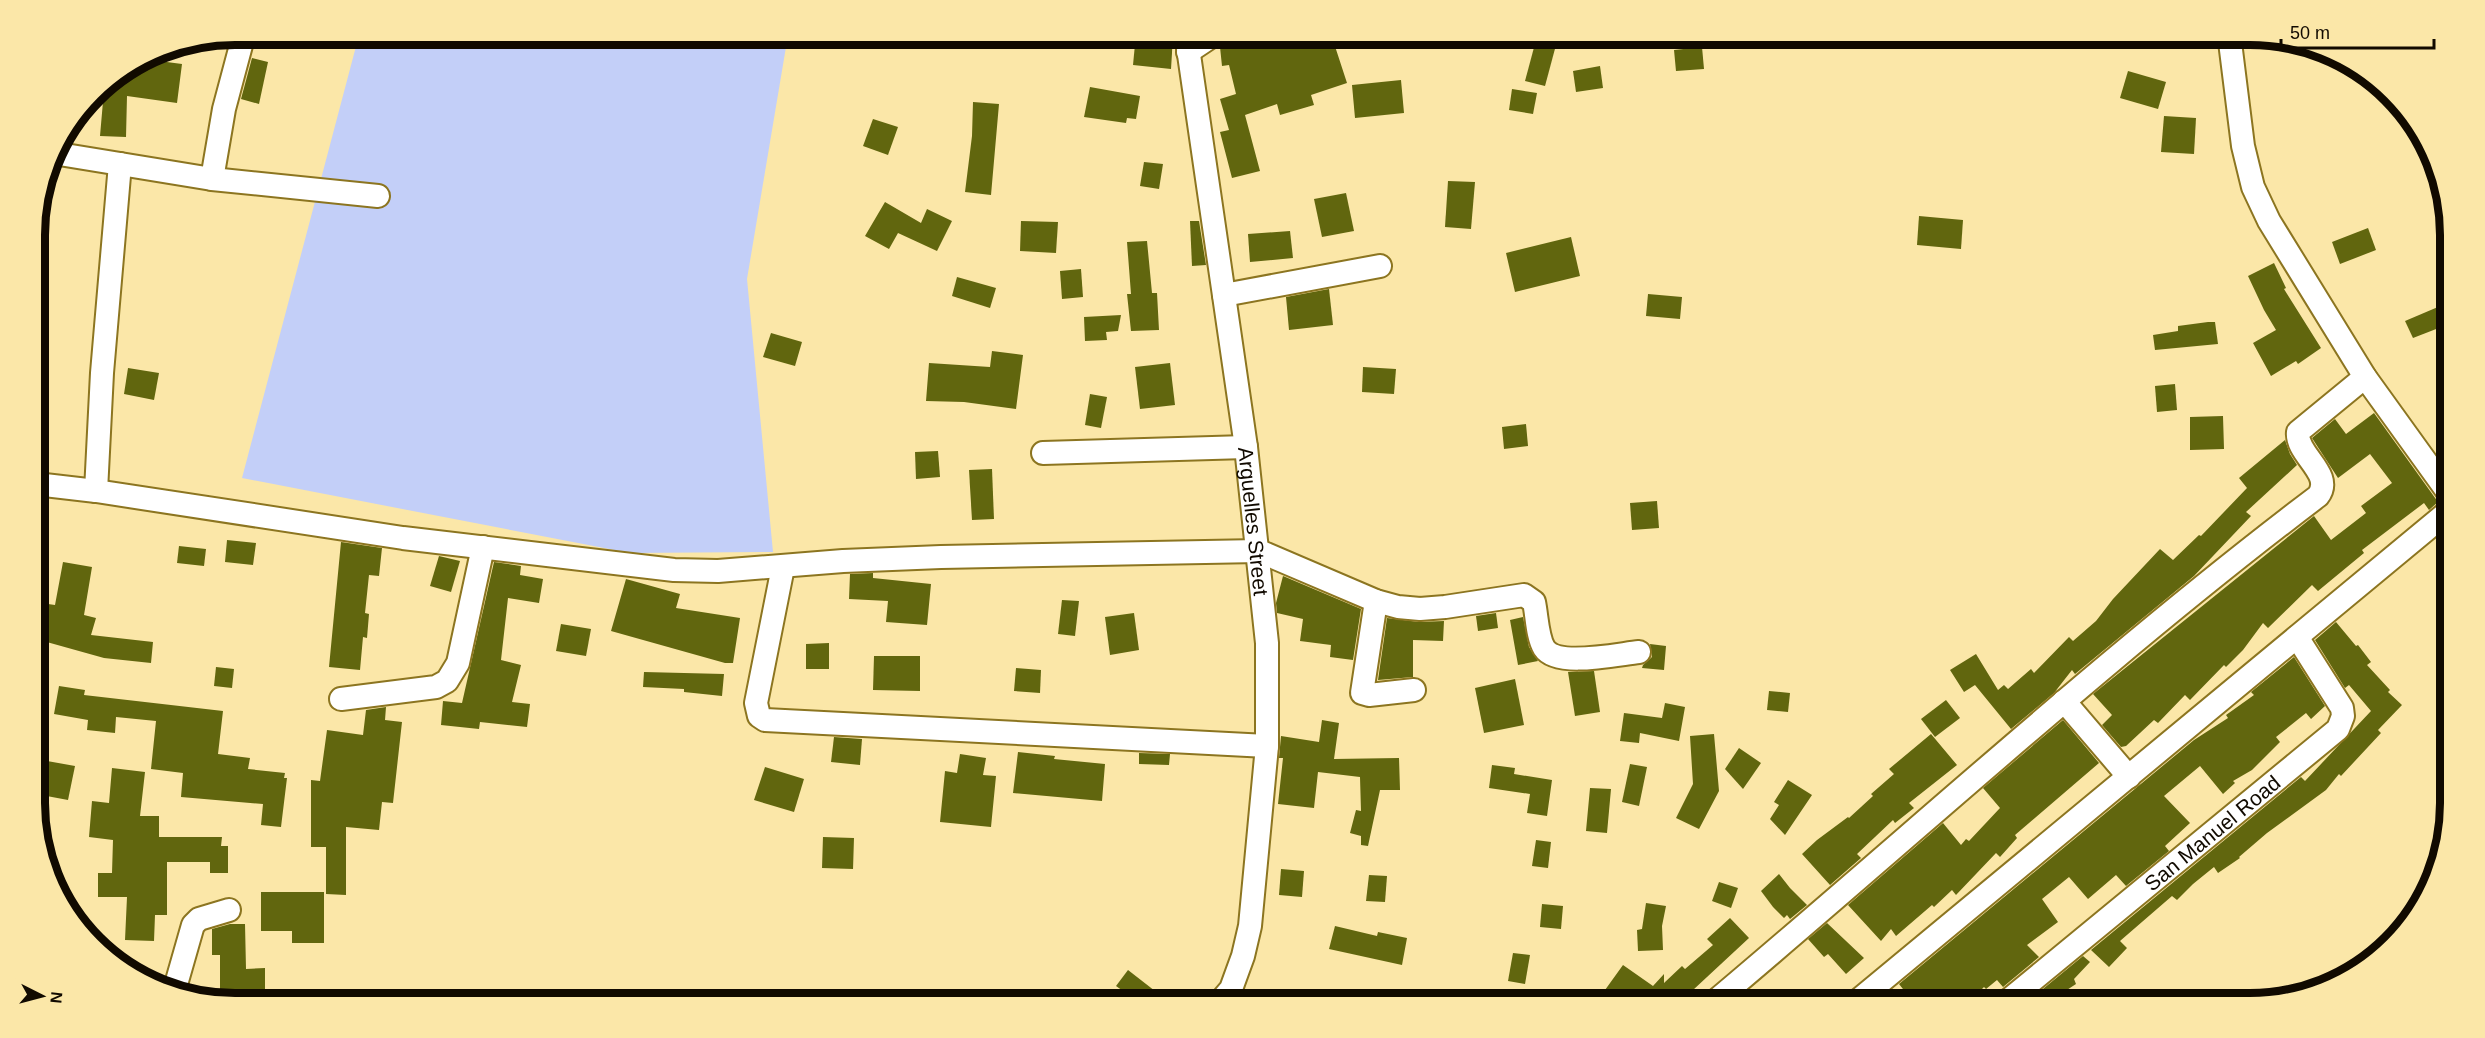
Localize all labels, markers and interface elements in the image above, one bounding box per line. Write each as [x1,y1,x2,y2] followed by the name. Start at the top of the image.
[2281,12,2434,50] scale bar
[2290,23,2330,43] text: 50 m
[1235,446,1273,597] street label: Arguelles Street
[2140,770,2284,895] street label: San Manuel Road
[12,966,72,1026] north arrow
[47,991,65,1004] text: N

